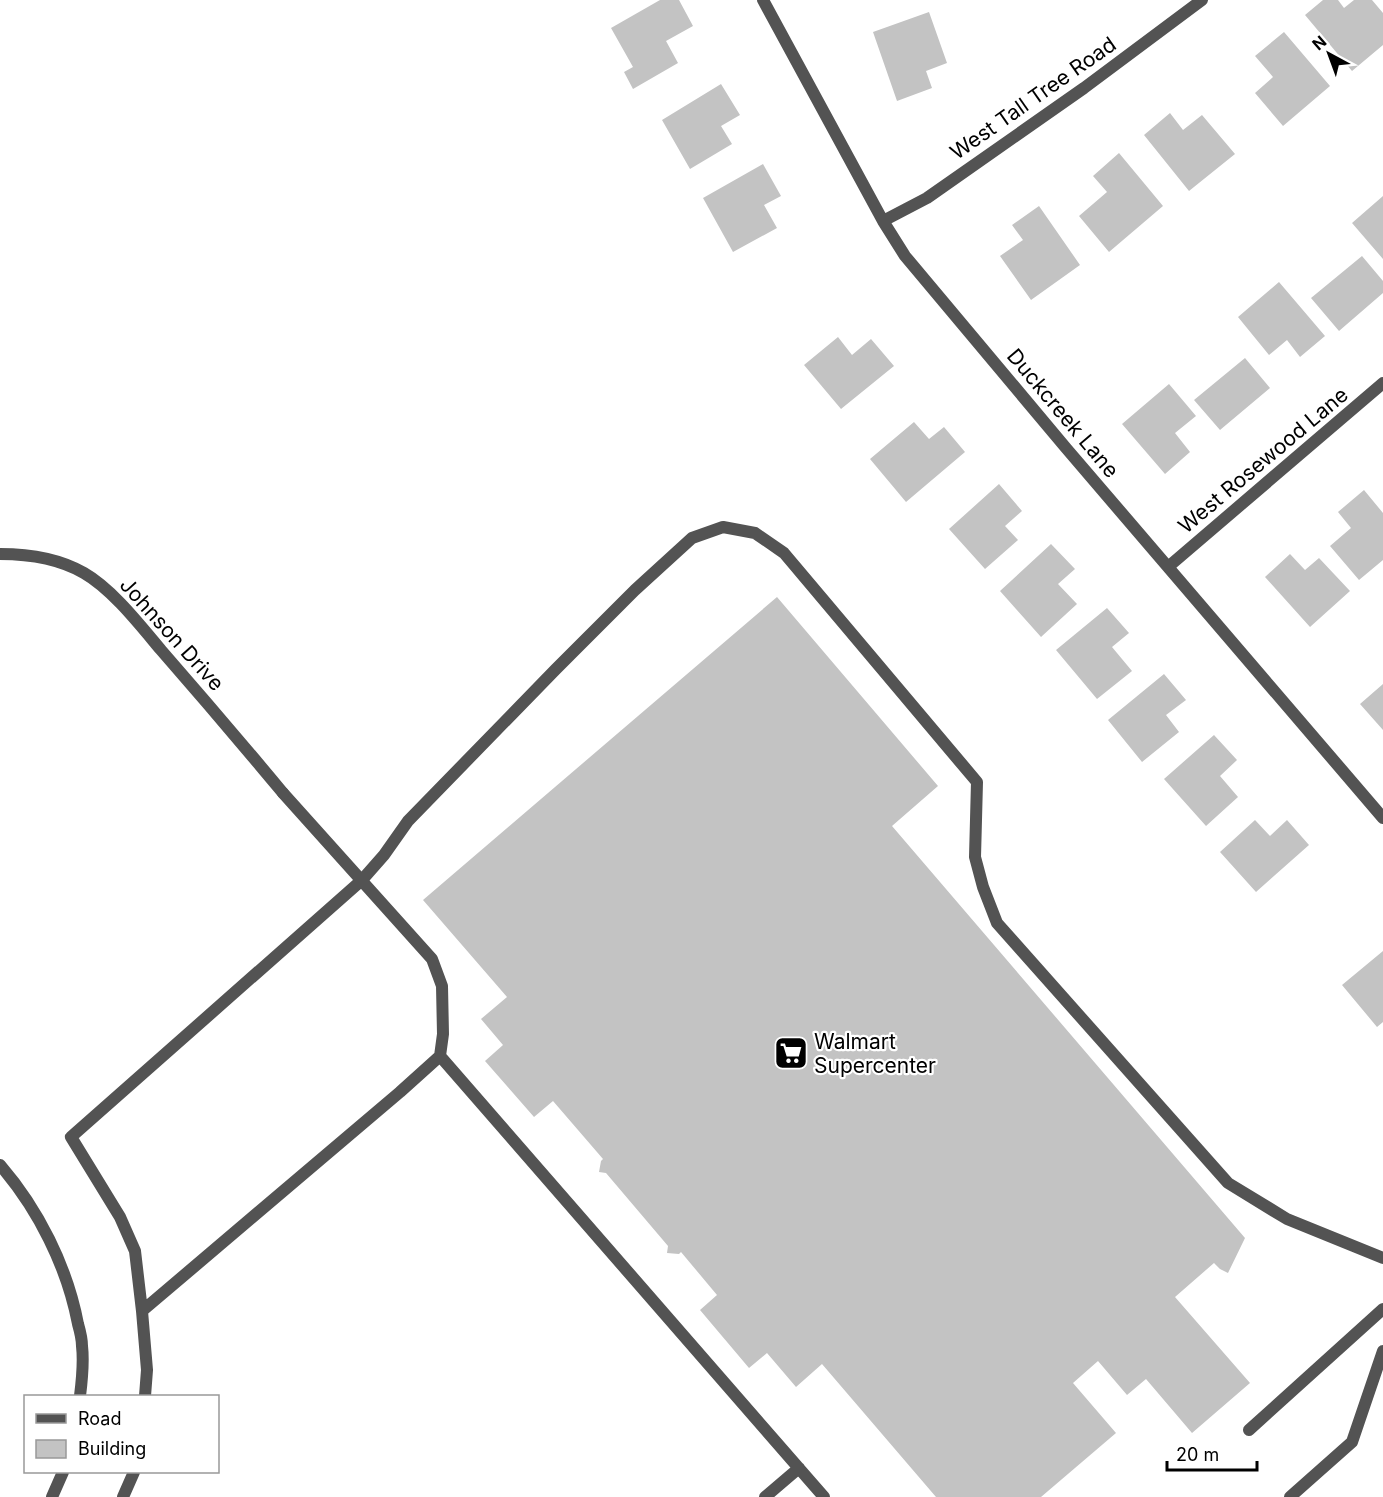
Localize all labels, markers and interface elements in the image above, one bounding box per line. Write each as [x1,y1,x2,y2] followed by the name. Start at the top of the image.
[1299,24,1359,84] north arrow
[945,31,1121,165] street label: West Tall Tree Road
[1308,31,1330,54] text: N
[1002,344,1124,482] street label: Duckcreek Lane
[1173,382,1353,538] street label: West Rosewood Lane
[115,572,229,696] street label: Johnson Drive
[814,1029,936,1078] place label: Walmart Supercenter
[773,1035,809,1071] supermarket icon: Walmart Supercenter
[24,1395,219,1473] legend
[78,1408,121,1429] text: Road
[1167,1434,1257,1472] scale bar
[78,1438,146,1459] text: Building
[1176,1444,1219,1465] text: 20 m

